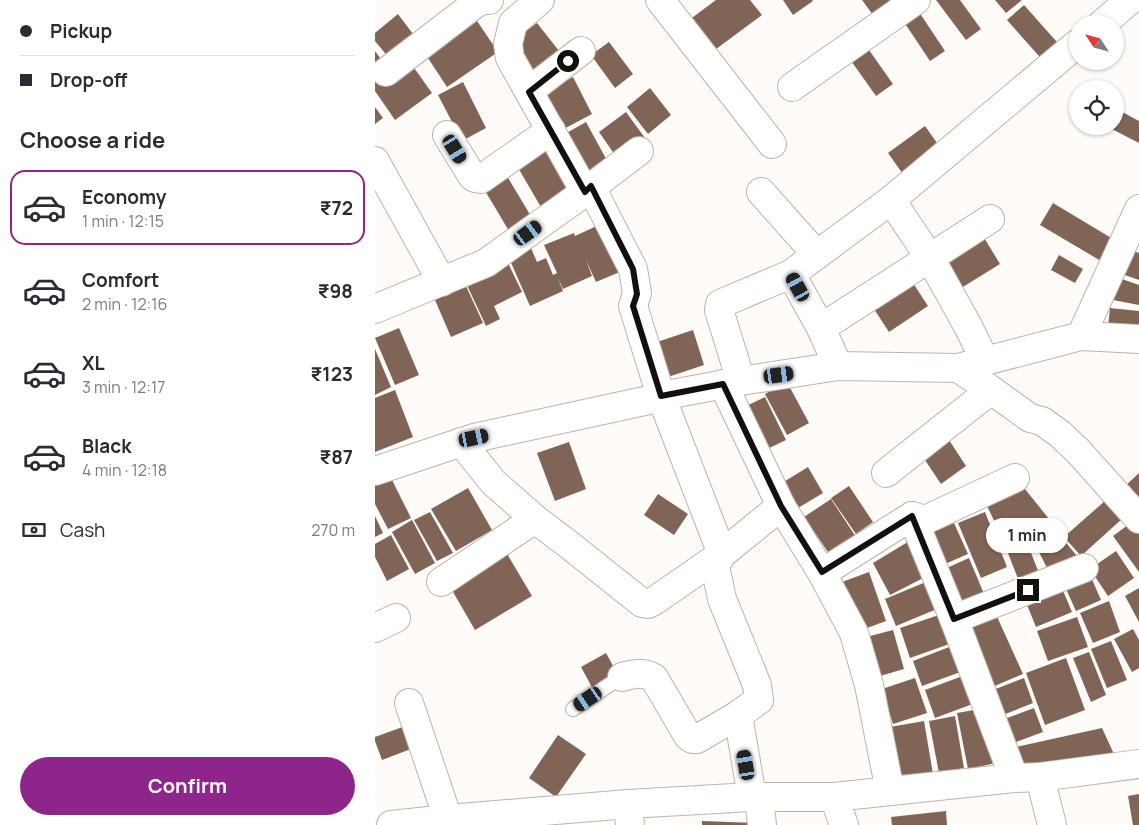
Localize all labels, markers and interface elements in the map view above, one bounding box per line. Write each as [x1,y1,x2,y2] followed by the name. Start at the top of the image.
[1069,15,1124,70] north arrow
[1069,15,1124,135] map controls
[50,18,112,44] text: Pickup
[557,50,579,72] route start
[50,67,127,93] text: Drop-off
[1069,80,1124,135] button: locate
[20,125,165,155] text: Choose a ride
[440,132,469,166] car
[82,184,166,210] text: Economy
[22,185,67,230] icon: car
[320,195,353,221] text: ₹72
[82,210,164,232] text: 1 min · 12:15
[511,218,544,248] car
[82,267,159,293] text: Comfort
[22,268,67,313] icon: car
[784,270,811,304] car
[318,278,353,304] text: ₹98
[82,293,167,315] text: 2 min · 12:16
[82,350,105,376] text: XL
[22,351,67,396] icon: car
[311,361,353,387] text: ₹123
[763,365,794,385] car
[82,376,165,398] text: 3 min · 12:17
[457,428,490,448] car
[82,433,131,459] text: Black
[22,434,67,479] icon: car
[319,444,353,470] text: ₹87
[82,459,167,481] text: 4 min · 12:18
[20,516,48,544] icon: cash
[60,517,105,543] text: Cash
[987,518,1069,552] callout: 1 min
[311,519,355,541] text: 270 m
[1007,524,1047,546] text: 1 min
[1017,579,1039,601] route end
[571,684,604,714] car
[736,749,755,781] car
[20,757,355,815] button: Confirm

